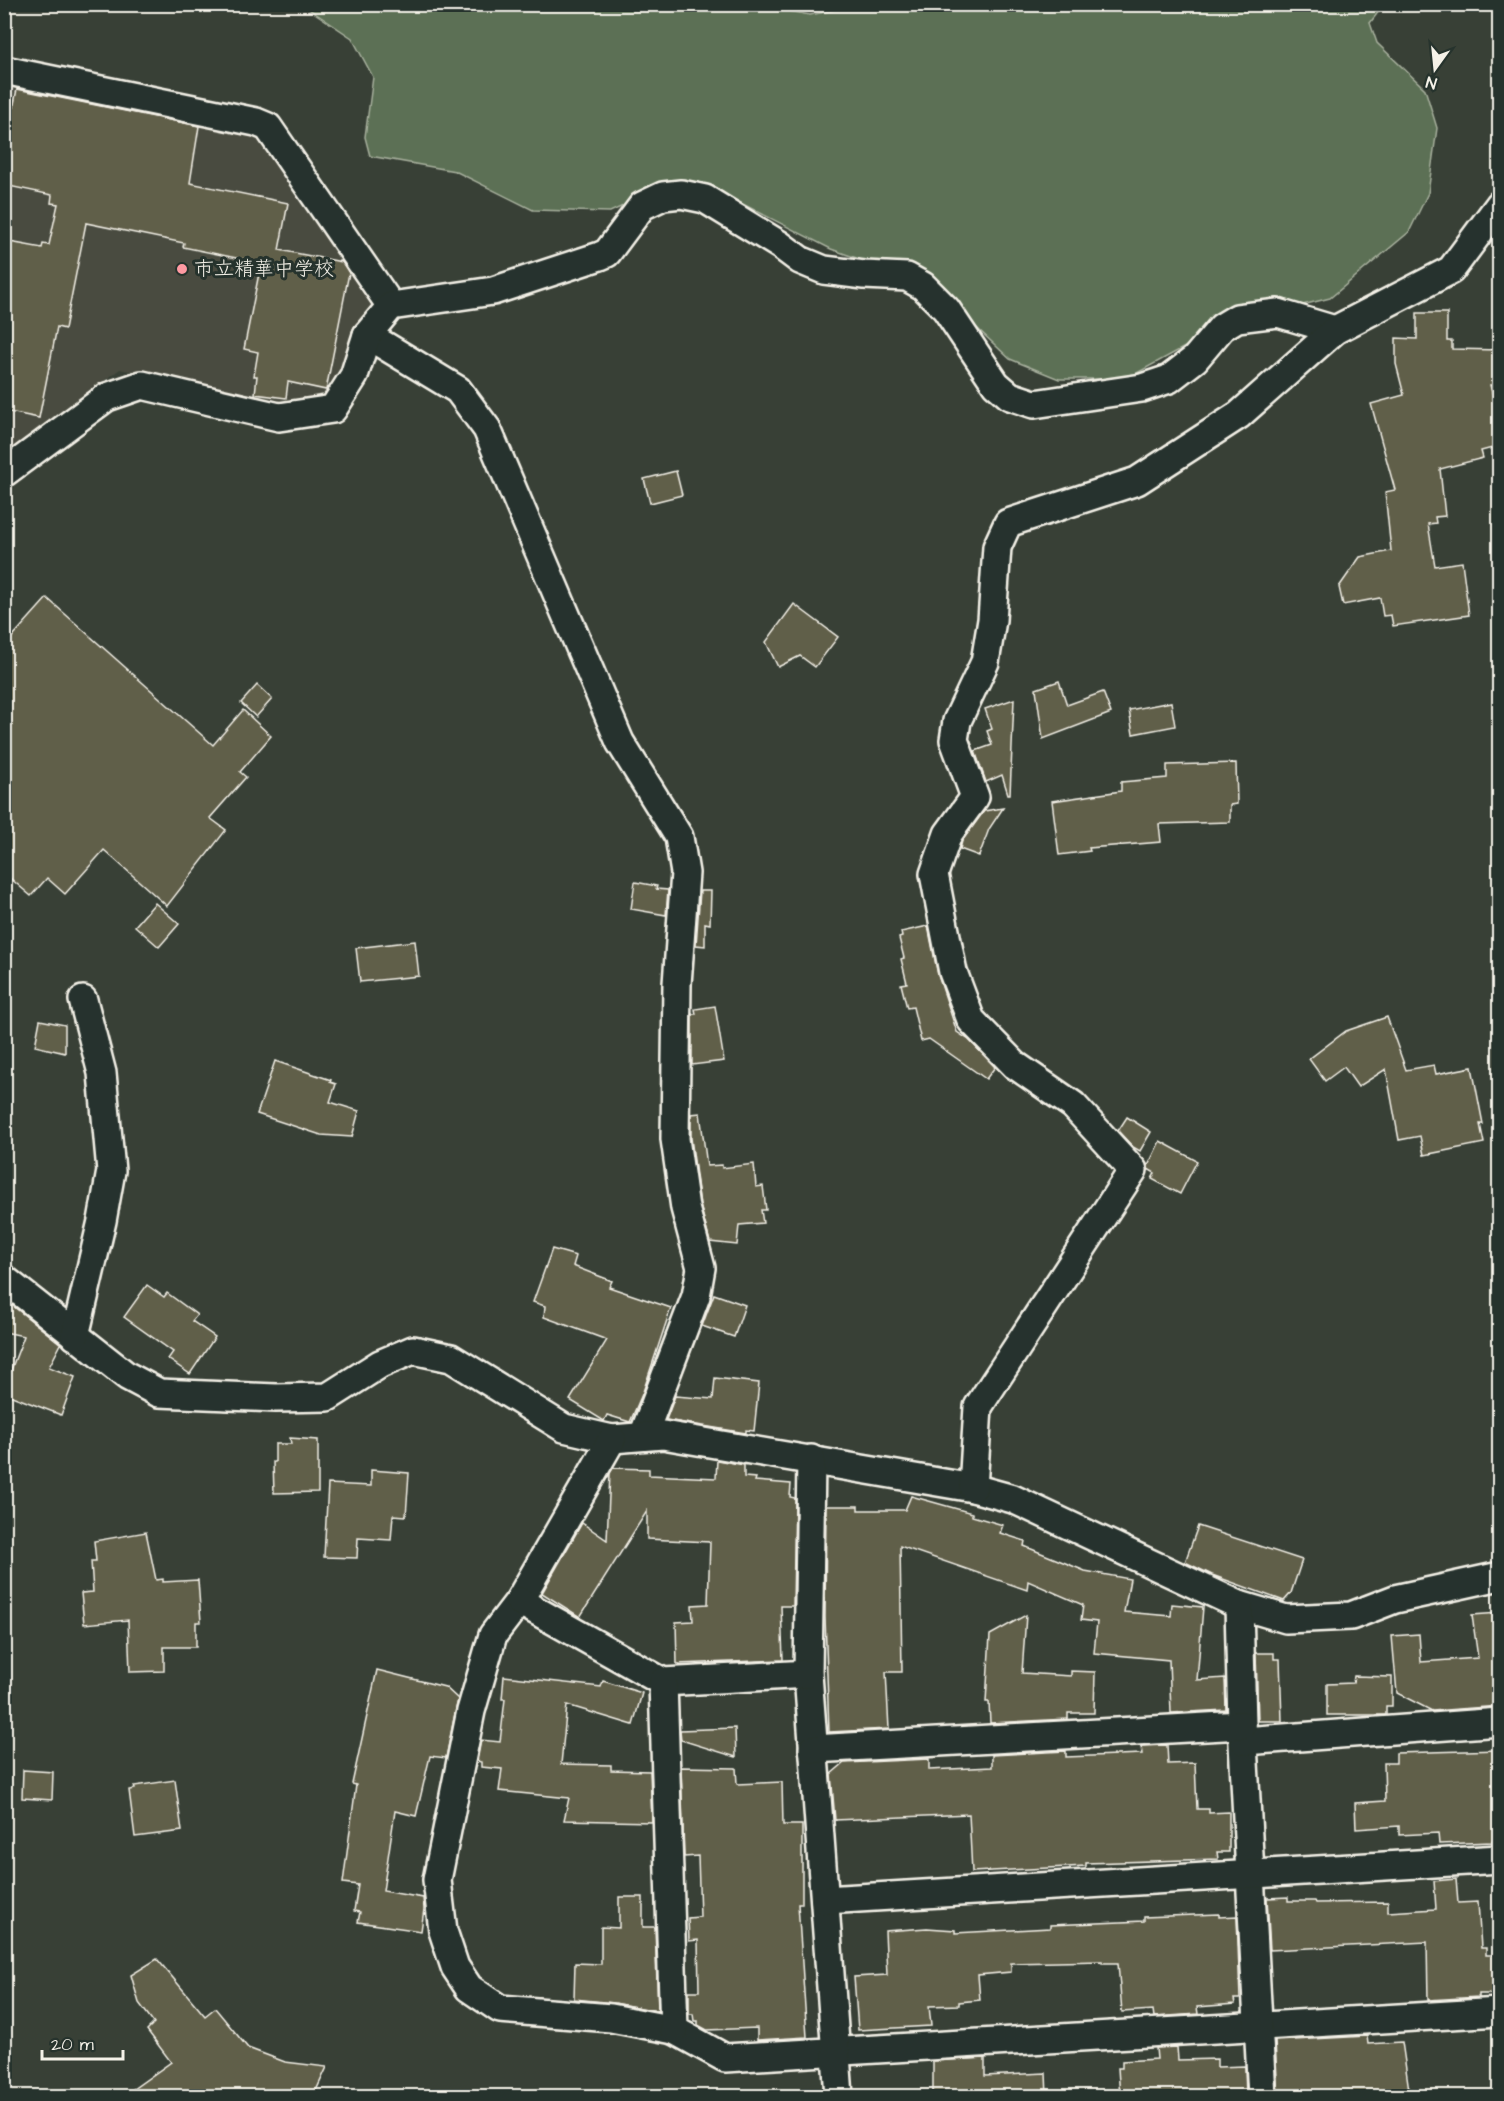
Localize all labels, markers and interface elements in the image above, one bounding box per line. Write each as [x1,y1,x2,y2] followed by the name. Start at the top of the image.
[1405,39,1465,99] north arrow
[1424,71,1439,94] text: N
[194,255,334,283] place label: 市立精華中学校
[175,262,189,276] marker: 市立精華中学校
[42,2023,123,2061] scale bar
[51,2032,94,2057] text: 20 m

